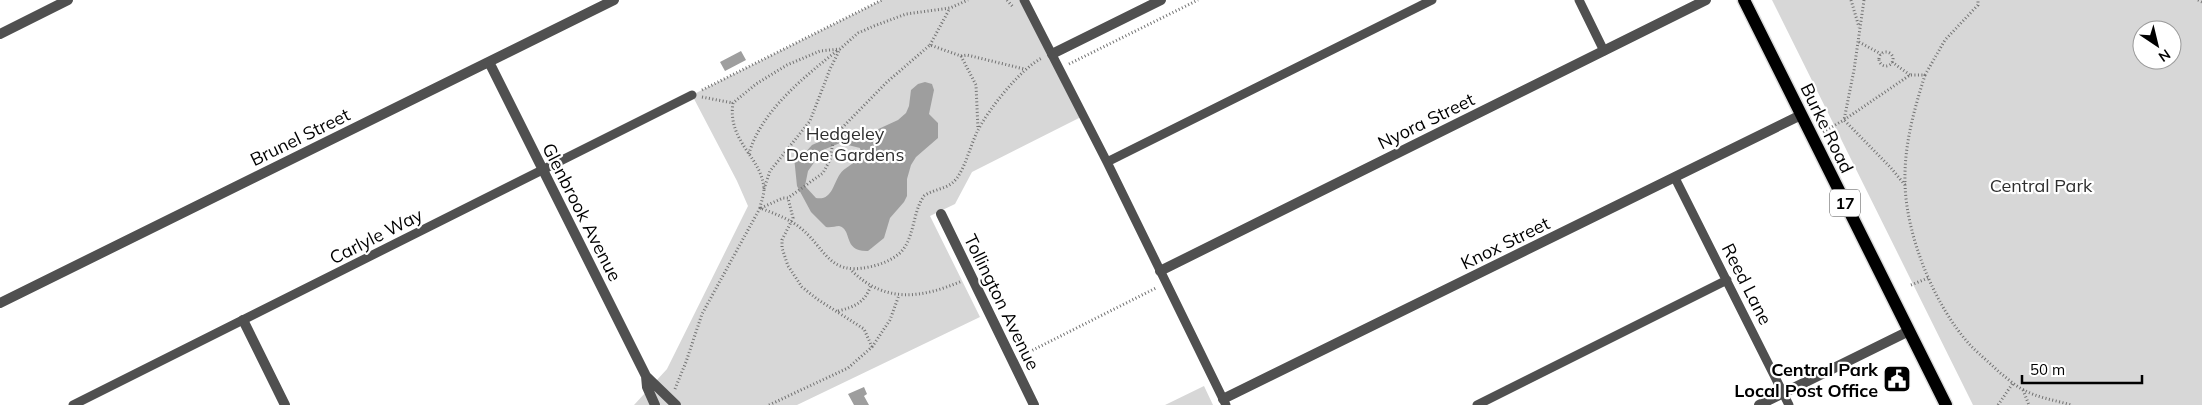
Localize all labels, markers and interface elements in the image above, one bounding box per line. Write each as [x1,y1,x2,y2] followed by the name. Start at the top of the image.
[2132,20,2182,70] north arrow
[2155,45,2174,66] text: N
[1795,79,1859,177] street label: Burke Road
[1374,88,1478,154] street label: Nyora Street
[246,103,354,171] street label: Brunel Street
[786,122,904,166] park label: Hedgeley Dene Gardens
[537,139,627,285] street label: Glenbrook Avenue
[1990,174,2093,197] park label: Central Park
[1830,190,1860,217] road number: 17
[326,203,427,269] street label: Carlyle Way
[1457,212,1553,274] street label: Knox Street
[959,230,1045,374] street label: Tollington Avenue
[1717,239,1777,329] street label: Reed Lane
[2022,352,2142,384] scale bar
[1734,358,1879,402] place label: Central Park Local Post Office
[2030,360,2065,379] text: 50 m
[1882,364,1912,394] public building icon: Central Park Local Post Office

